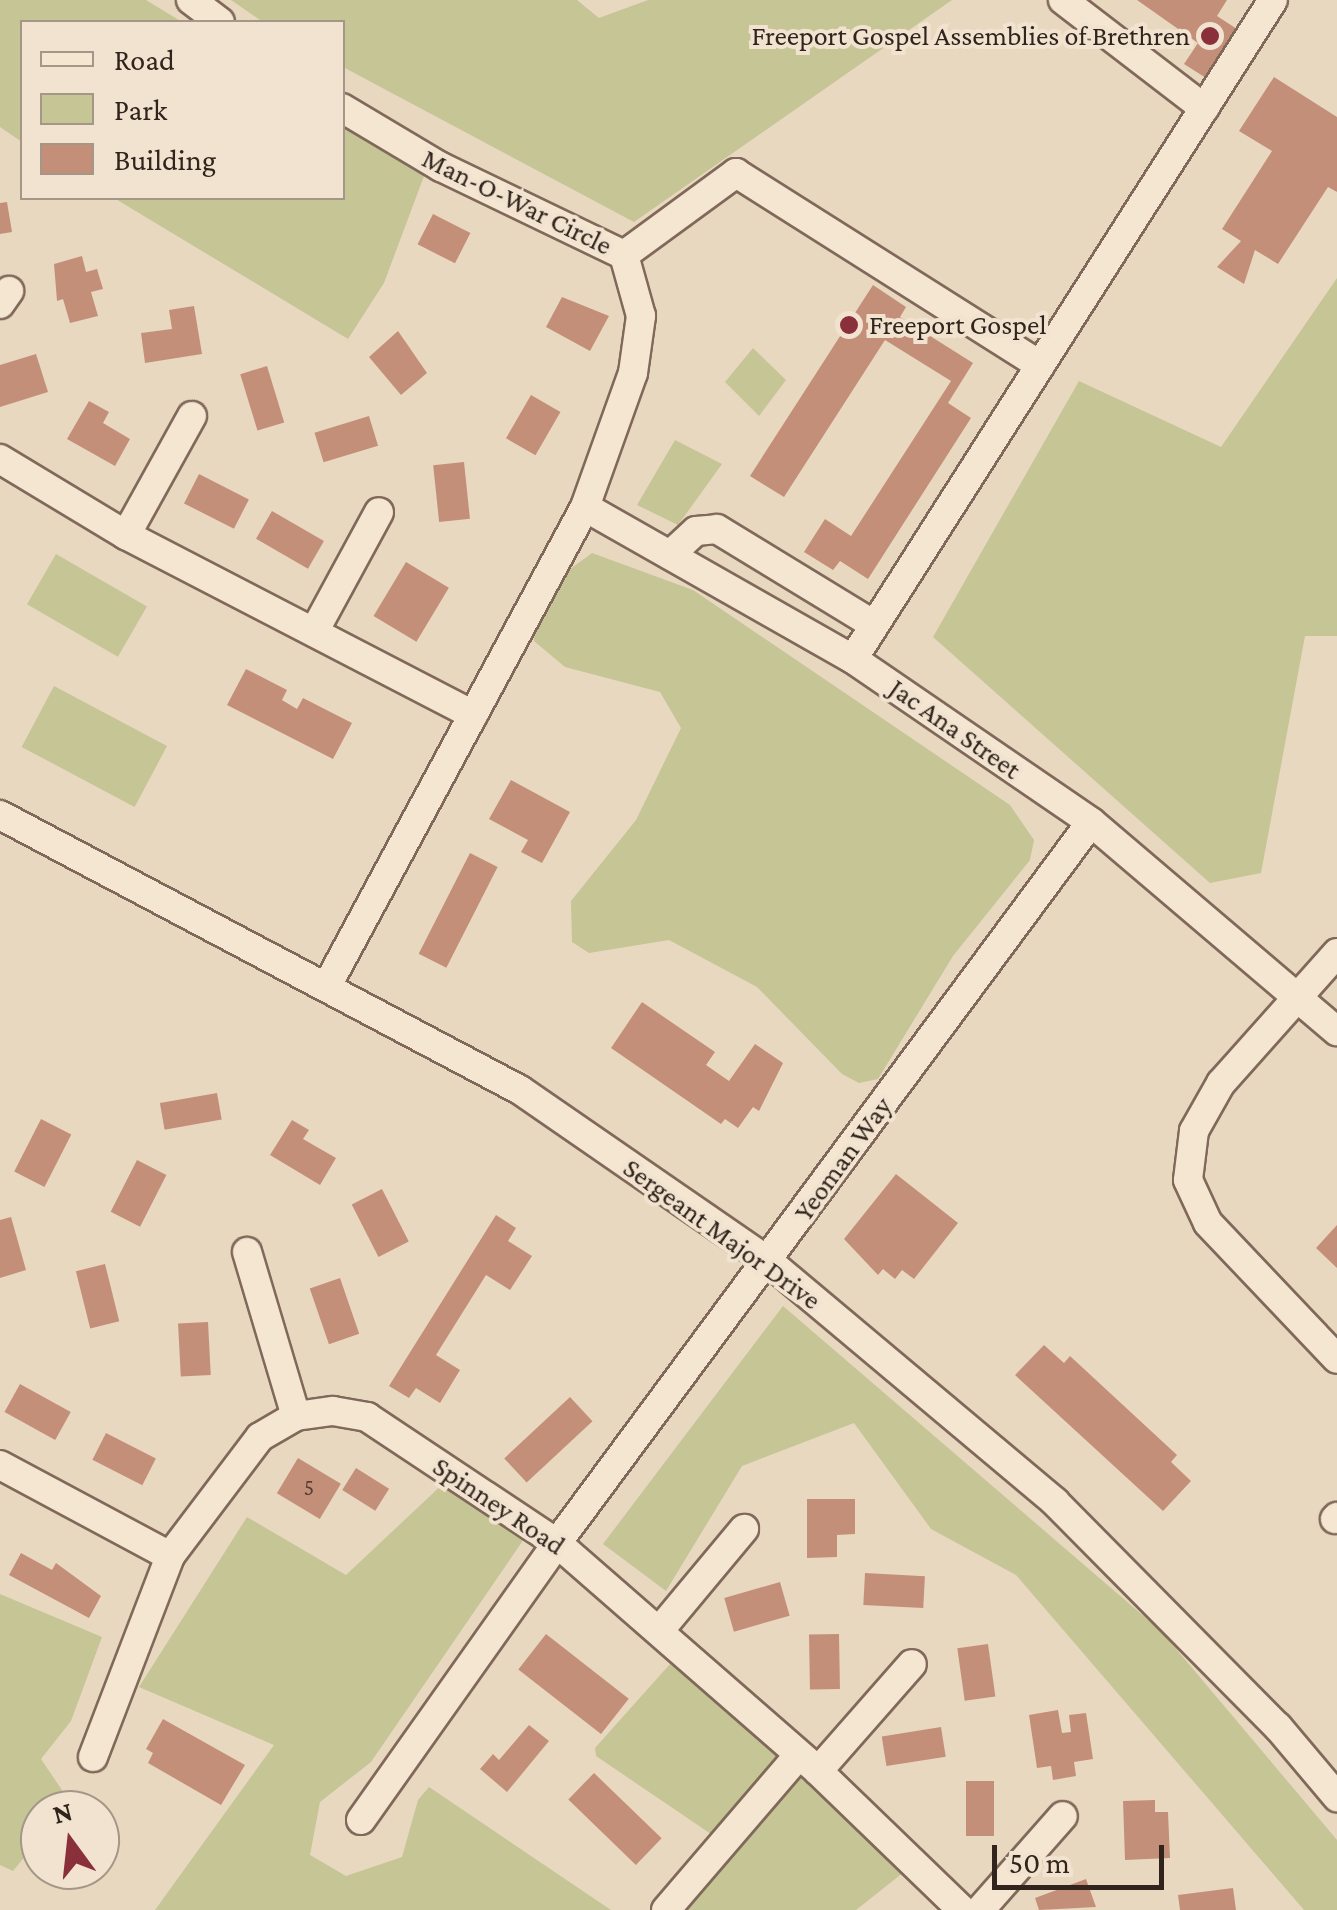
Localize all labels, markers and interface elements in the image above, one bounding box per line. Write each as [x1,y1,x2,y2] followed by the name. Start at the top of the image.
[751,19,1190,53] place label: Freeport Gospel Assemblies of Brethren
[20,20,345,200] legend
[1199,25,1221,47] marker: Freeport Gospel Assemblies of Brethren
[114,43,175,76] text: Road
[114,93,167,126] text: Park
[417,142,617,262] street label: Man-O-War Circle
[114,143,216,176] text: Building
[869,308,1047,342] place label: Freeport Gospel
[838,314,860,336] marker: Freeport Gospel
[883,671,1027,787] street label: Jac Ana Street
[787,1090,899,1228] street label: Yeoman Way
[617,1151,827,1317] street label: Sergeant Major Drive
[426,1449,572,1563] street label: Spinney Road
[304,1475,314,1501] house number: 5
[20,1790,120,1890] north arrow
[49,1795,76,1830] text: N
[997,1825,1170,1887] scale bar
[1009,1846,1070,1879] text: 50 m

